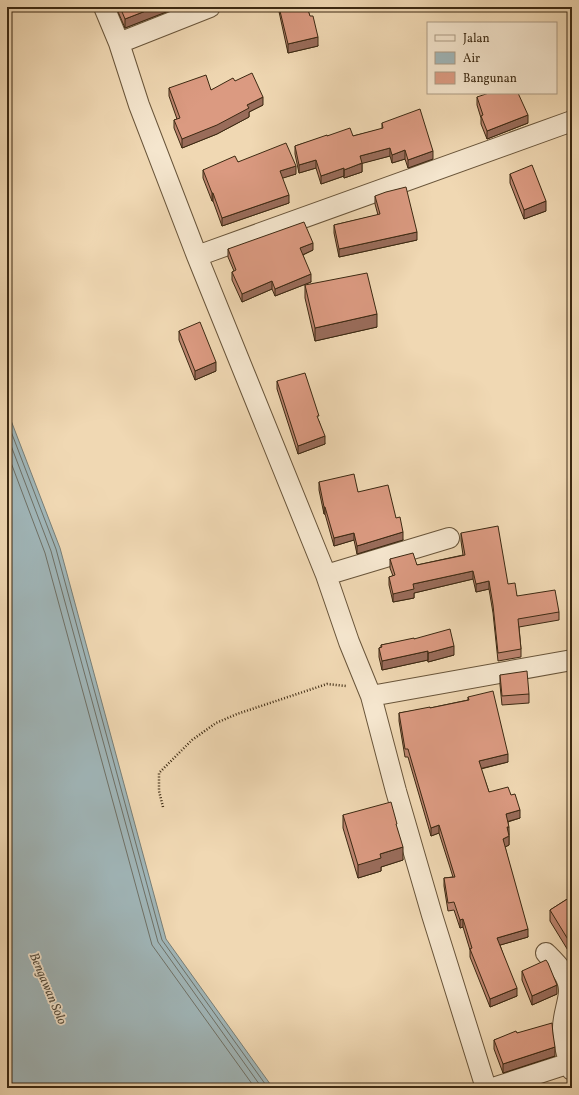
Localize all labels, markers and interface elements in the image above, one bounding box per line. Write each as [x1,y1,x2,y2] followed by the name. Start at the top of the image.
[427,22,557,94] legend
[463,31,490,47] text: Jalan
[463,51,480,67] text: Air
[463,71,517,87] text: Bangunan
[24,950,70,1028] water label: Bengawan Solo

